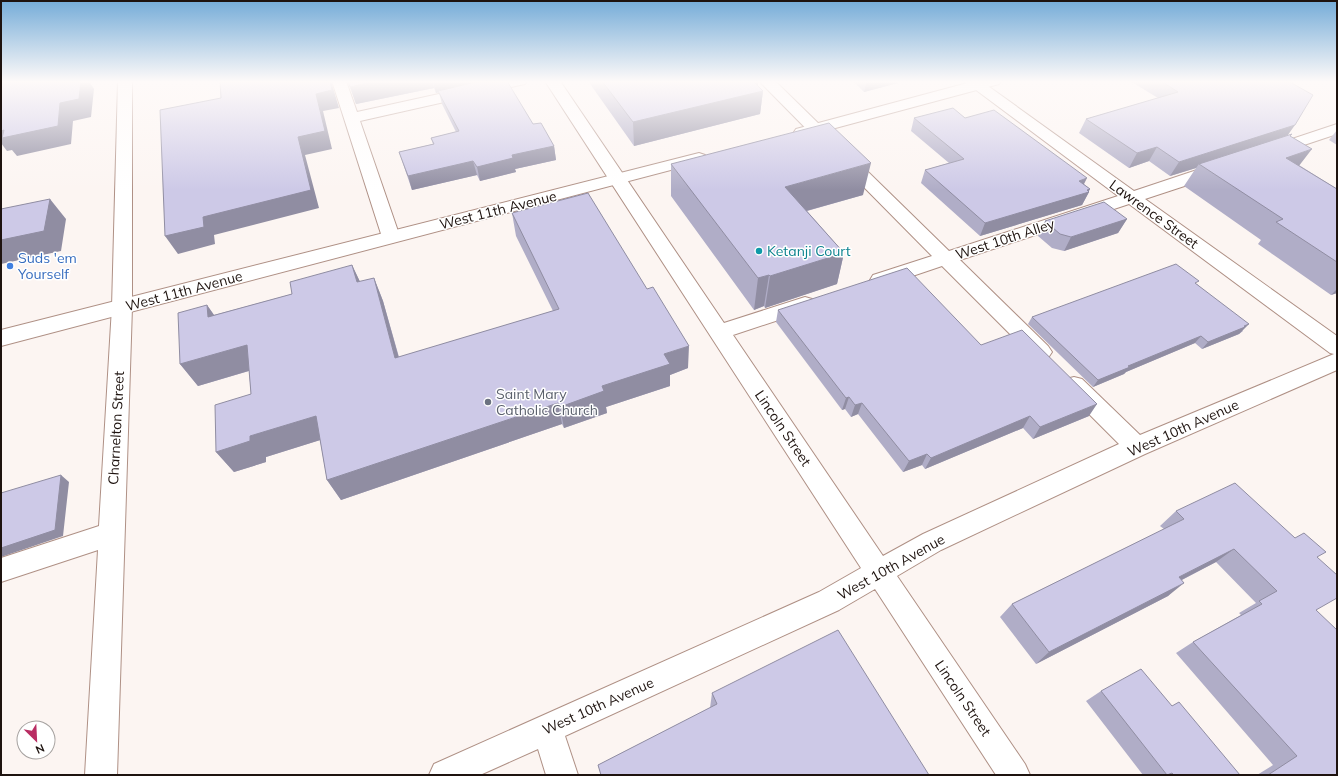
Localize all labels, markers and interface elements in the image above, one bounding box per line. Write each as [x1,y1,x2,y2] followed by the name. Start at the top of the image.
[1106,176,1202,252] street label: Lawrence Street
[438,187,558,233] street label: West 11th Avenue
[953,214,1057,264] street label: West 10th Alley
[767,242,851,260] place label: Ketanji Court
[754,246,764,256] marker: Ketanji Court
[17,249,77,283] place label: Suds 'em Yourself
[5,261,15,271] marker: Suds 'em Yourself
[124,267,244,315] street label: West 11th Avenue
[104,371,128,485] street label: Charnelton Street
[496,385,598,419] place label: Saint Mary Catholic Church
[751,387,815,470] street label: Lincoln Street
[1124,395,1242,461] street label: West 10th Avenue
[483,397,493,407] marker: Saint Mary Catholic Church
[834,530,948,604] street label: West 10th Avenue
[931,657,995,740] street label: Lincoln Street
[539,673,657,739] street label: West 10th Avenue
[16,720,56,760] north arrow
[33,741,47,757] text: N

